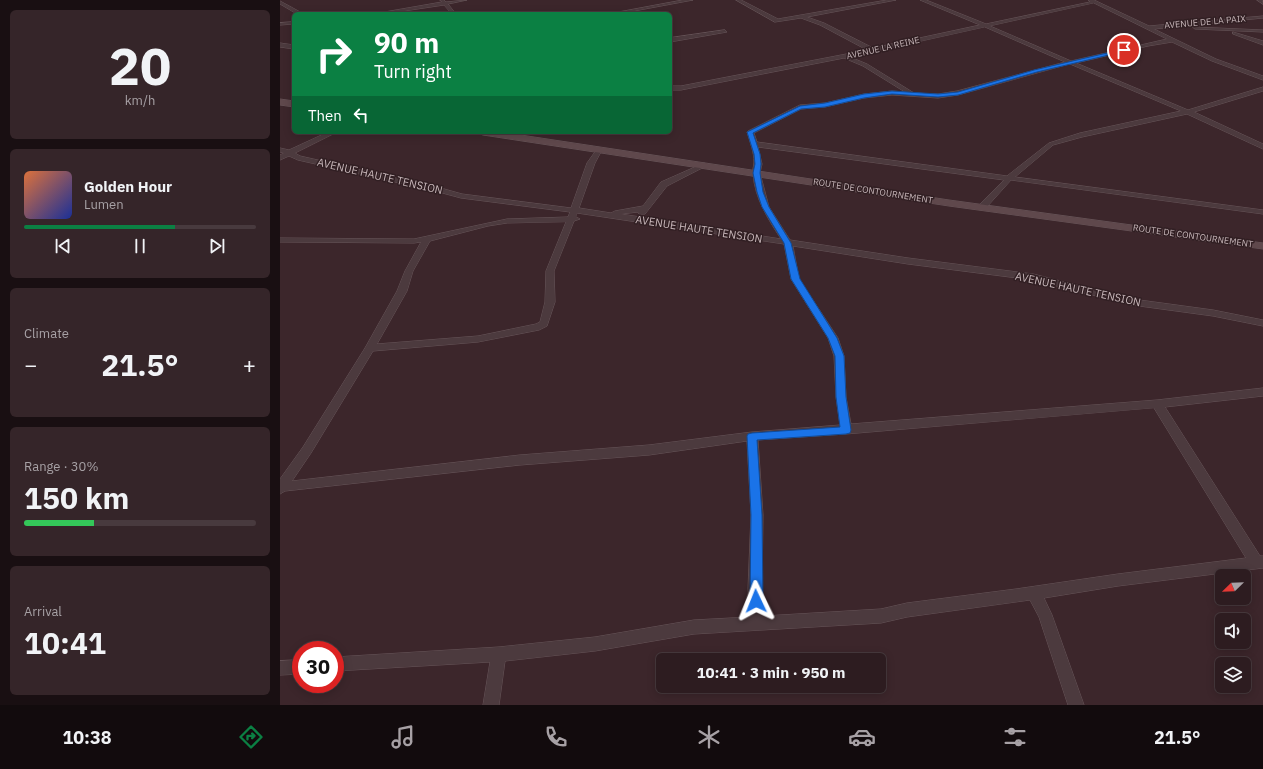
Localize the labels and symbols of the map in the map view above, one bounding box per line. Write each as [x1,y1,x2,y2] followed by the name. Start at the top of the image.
[1164,12,1247,31] street label: AVENUE DE LA PAIX
[1107,33,1141,67] pin
[845,34,921,61] street label: AVENUE LA REINE
[316,155,444,197] street label: AVENUE HAUTE TENSION
[812,176,934,205] street label: ROUTE DE CONTOURNEMENT
[635,212,763,246] street label: AVENUE HAUTE TENSION
[1132,222,1254,249] street label: ROUTE DE CONTOURNEMENT
[1014,269,1142,309] street label: AVENUE HAUTE TENSION
[1215,569,1251,605] north arrow
[735,580,777,622] position arrow
[292,641,344,693] speed limit sign: 30

